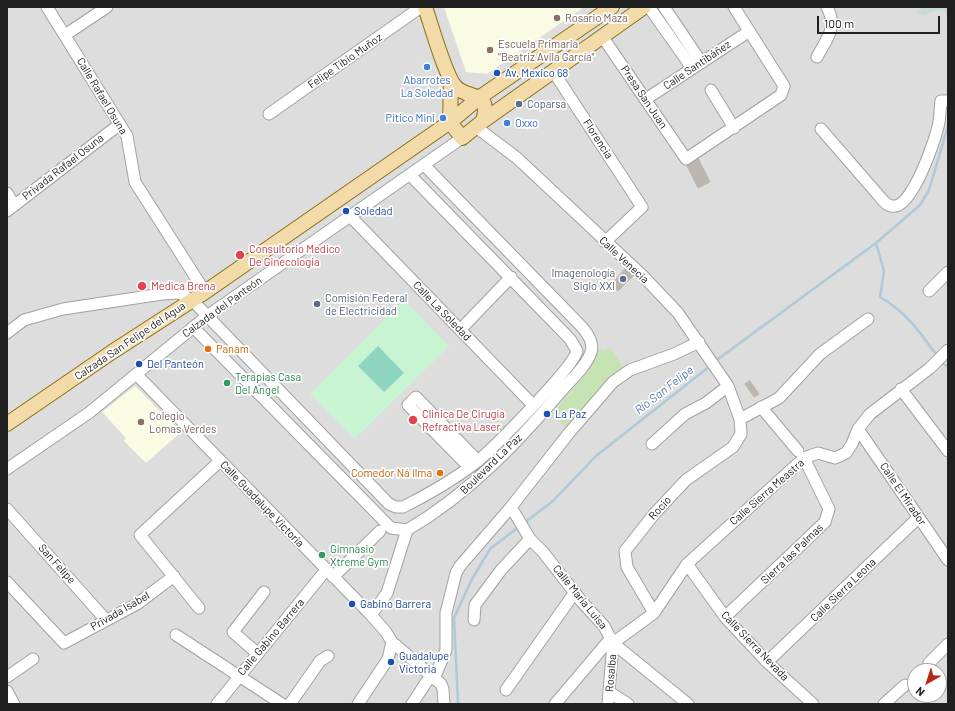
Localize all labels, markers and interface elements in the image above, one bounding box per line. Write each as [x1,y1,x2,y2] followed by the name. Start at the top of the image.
[819,8,942,34] scale bar
[565,11,628,25] place label: Rosario Maza
[552,13,562,23] marker: Rosario Maza
[824,16,854,30] text: 100 m
[305,30,385,92] street label: Felipe Tibio Muñoz
[498,37,594,63] place label: Escuela Primaria "Beatriz Avila García"
[661,38,733,92] street label: Calle Santibáñez
[485,45,495,55] marker: Escuela Primaria "Beatriz Avila García"
[74,55,130,137] street label: Calle Rafael Osuna
[422,62,432,72] marker: Abarrotes La Soledad
[618,63,670,131] street label: Presa San Juan
[505,66,568,80] place label: Av. Mexico 68
[492,68,502,78] marker: Av. Mexico 68
[401,73,453,99] place label: Abarrotes La Soledad
[527,97,566,111] place label: Coparsa
[514,99,524,109] marker: Coparsa
[386,111,435,125] place label: Pitico Mini
[438,113,448,123] marker: Pitico Mini
[515,116,538,130] place label: Oxxo
[580,117,616,161] street label: Florencia
[502,118,512,128] marker: Oxxo
[20,131,106,203] street label: Privada Rafael Osuna
[354,204,392,218] place label: Soledad
[341,206,351,216] marker: Soledad
[596,234,652,286] street label: Calle Venecia
[249,242,340,268] place label: Consultorio Medico De Ginecologia
[234,249,246,261] marker: Consultorio Medico De Ginecologia
[551,266,615,292] place label: Imagenología Siglo XXI
[180,274,264,340] street label: Calzada del Panteón
[618,274,628,284] marker: Imagenología Siglo XXI
[410,278,474,344] street label: Calle La Soledad
[151,279,215,293] place label: Medica Brena
[136,280,148,292] marker: Medica Brena
[325,291,407,317] place label: Comisión Federal de Electricidad
[72,299,188,383] street label: Calzada San Felipe del Agua
[312,299,322,309] marker: Comisión Federal de Electricidad
[216,342,249,356] place label: Panam
[203,344,213,354] marker: Panam
[147,357,204,371] place label: Del Panteón
[134,359,144,369] marker: Del Panteón
[632,363,696,417] water label: Río San Felipe
[235,370,301,396] place label: Terapias Casa Del Angel
[222,378,232,388] marker: Terapias Casa Del Angel
[422,407,505,433] place label: Clinica De Cirugia Refractiva Laser
[555,407,586,421] place label: La Paz
[149,409,216,435] place label: Colegio Lomas Verdes
[542,409,552,419] marker: La Paz
[407,414,419,426] marker: Clinica De Cirugia Refractiva Laser
[136,417,146,427] marker: Colegio Lomas Verdes
[457,431,525,497] street label: Boulevard La Paz
[727,456,807,528] street label: Calle Sierra Meastra
[217,458,307,550] street label: Calle Guadalupe Victoria
[877,460,929,528] street label: Calle El Mirador
[351,466,432,480] place label: Comedor Ná Ilma
[435,468,445,478] marker: Comedor Ná Ilma
[646,493,674,523] street label: Rocio
[758,521,826,587] street label: Sierra las Palmas
[36,541,78,587] street label: San Felipe
[330,542,388,568] place label: Gimnasio Xtreme Gym
[317,550,327,560] marker: Gimnasio Xtreme Gym
[808,555,878,625] street label: Calle Sierra Leona
[550,562,610,632] street label: Calle María Luisa
[88,589,152,633] street label: Privada Isabel
[235,596,307,678] street label: Calle Gabino Barrera
[360,597,431,611] place label: Gabino Barrera
[347,599,357,609] marker: Gabino Barrera
[718,608,792,684] street label: Calle Sierra Nevada
[399,649,449,675] place label: Guadalupe Victoria
[603,654,619,692] street label: Rosalba
[386,657,396,667] marker: Guadalupe Victoria
[907,663,947,703] north arrow
[913,685,927,699] text: N

